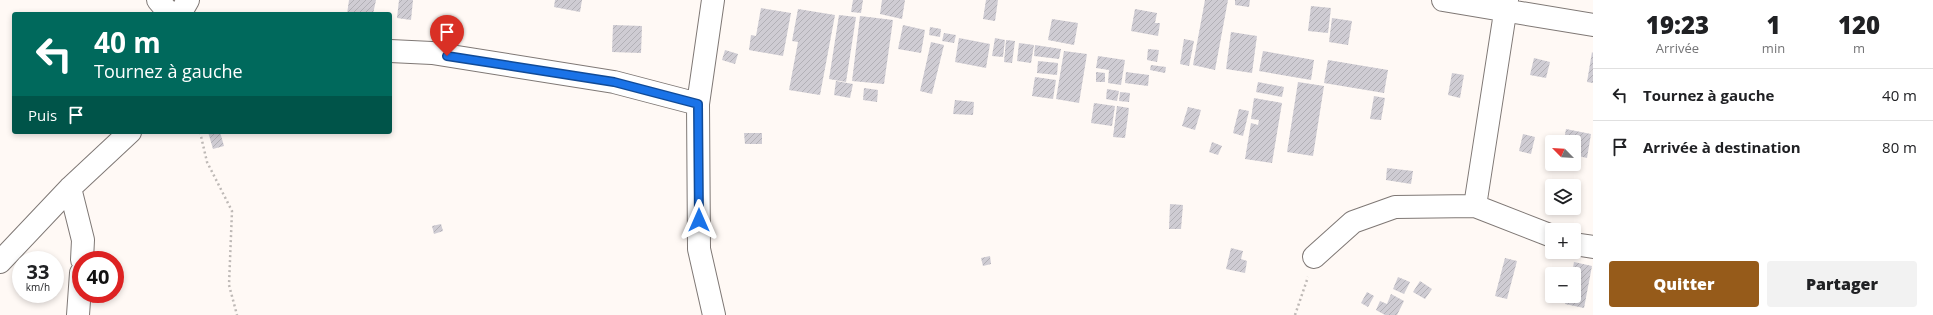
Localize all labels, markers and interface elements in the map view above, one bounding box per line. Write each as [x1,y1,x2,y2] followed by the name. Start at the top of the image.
[1646,8,1709,41] text: 19:23
[1766,8,1781,41] text: 1
[1838,8,1880,41] text: 120
[430,15,464,56] pin
[436,21,458,43] icon: arrive
[94,23,161,61] text: 40 m
[28,28,80,80] icon: left
[1656,39,1699,57] text: Arrivée
[1762,39,1785,57] text: min
[1853,39,1865,57] text: m
[94,59,243,83] text: Tournez à gauche
[1609,84,1631,106] icon: left
[1643,85,1774,105] text: Tournez à gauche
[1882,85,1917,105] text: 40 m
[65,104,87,126] icon: arrive
[28,105,57,125] text: Puis
[1545,135,1581,171] north arrow
[1545,135,1581,303] map controls
[1609,136,1631,158] icon: arrive
[1643,137,1801,157] text: Arrivée à destination
[1882,137,1917,157] text: 80 m
[1545,179,1581,215] button: layers
[678,199,720,241] position arrow
[1545,223,1581,259] button: +
[72,251,124,303] speed limit sign: 40
[27,258,49,285] text: 33
[1609,261,1759,307] button: Quitter
[1767,261,1917,307] button: Partager
[1545,267,1581,303] button: −
[26,280,50,294] text: km/h

